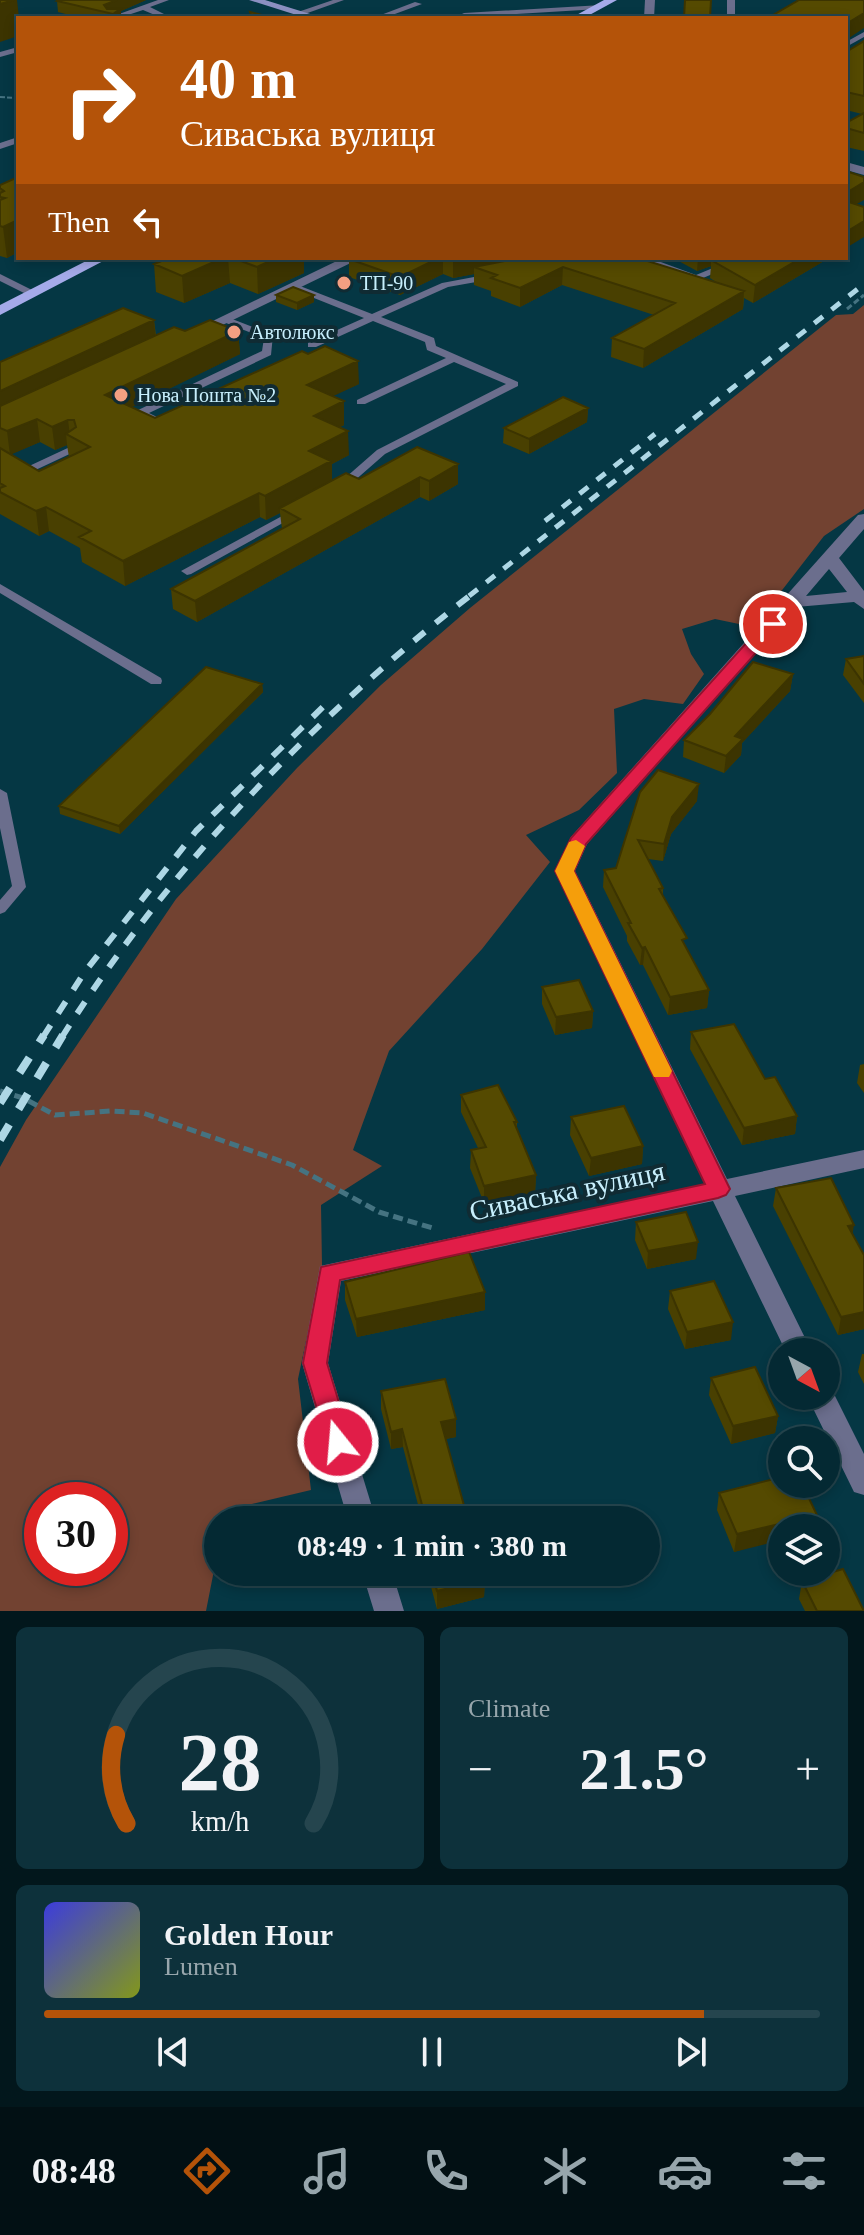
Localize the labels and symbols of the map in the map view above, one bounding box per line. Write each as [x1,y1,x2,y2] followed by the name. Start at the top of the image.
[360,272,413,294] place label: ТП-90
[335,274,353,292] marker: ТП-90
[250,321,335,343] place label: Автолюкс
[225,323,243,341] marker: Автолюкс
[137,384,276,406] place label: Нова Пошта №2
[112,386,130,404] marker: Нова Пошта №2
[739,590,807,658] pin
[467,1155,667,1227] street label: Сиваська вулиця
[768,1338,840,1410] north arrow
[296,1400,380,1484] position arrow
[24,1482,128,1586] speed limit sign: 30

